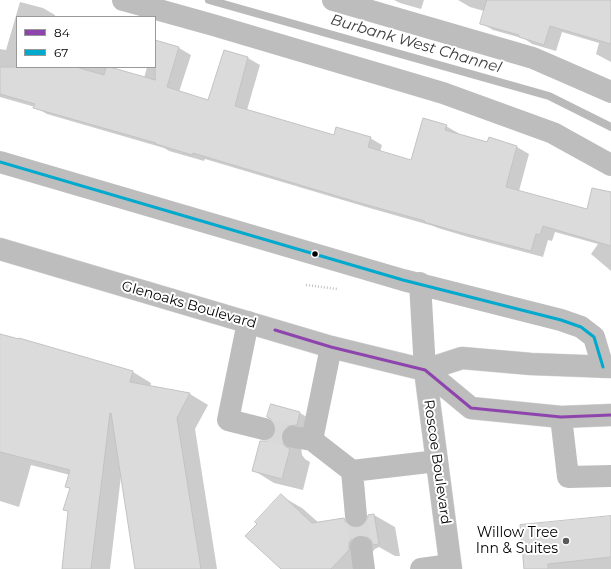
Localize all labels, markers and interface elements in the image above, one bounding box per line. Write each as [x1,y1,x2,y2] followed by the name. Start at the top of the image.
[328,11,504,77] water label: Burbank West Channel
[16,16,156,68] legend
[54,25,70,40] text: 84
[54,45,68,60] text: 67
[310,249,320,259] unlabelled marker
[120,278,258,332] street label: Glenoaks Boulevard
[420,399,454,525] street label: Roscoe Boulevard
[476,525,558,558] place label: Willow Tree Inn & Suites
[561,536,571,546] marker: Willow Tree Inn & Suites

